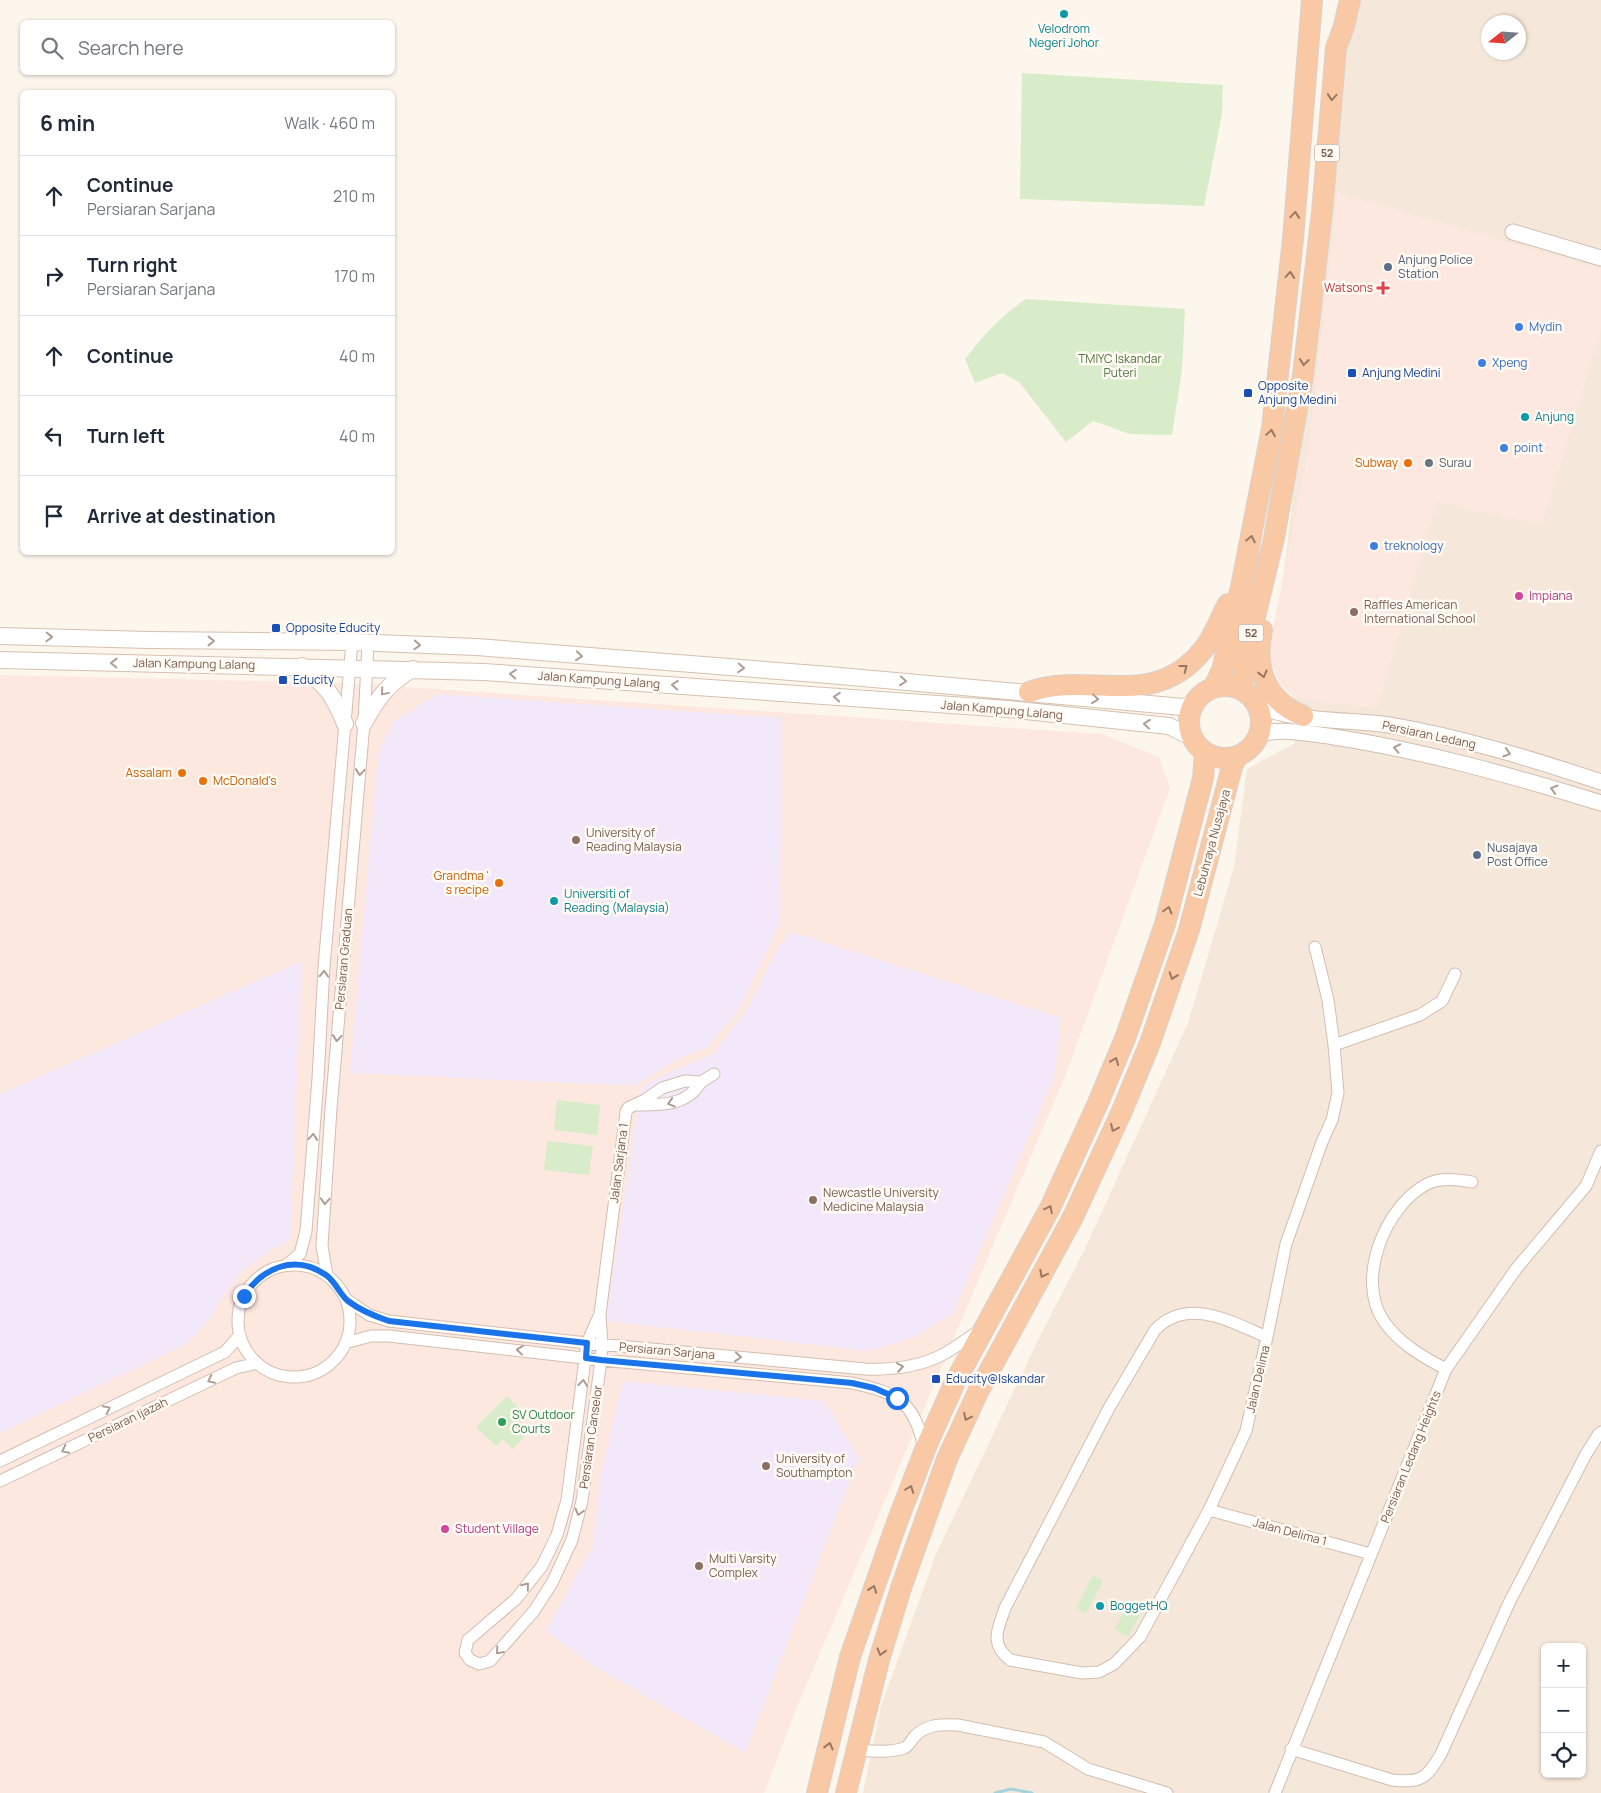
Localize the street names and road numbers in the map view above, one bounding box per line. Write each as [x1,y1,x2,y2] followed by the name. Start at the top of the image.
[1314,144,1340,162] road number: 52
[1238,624,1264,641] road number: 52
[133,654,255,673] street label: Jalan Kampung Lalang
[537,667,661,692] street label: Jalan Kampung Lalang
[940,696,1064,723] street label: Jalan Kampung Lalang
[1381,716,1478,753] street label: Persiaran Ledang
[1189,787,1234,898] street label: Lebuhraya Nusajaya
[331,908,356,1010] street label: Persiaran Graduan
[605,1122,632,1204] street label: Jalan Sarjana 1
[618,1338,716,1363] street label: Persiaran Sarjana
[1241,1343,1274,1414] street label: Jalan Delima
[575,1383,606,1490] street label: Persiaran Canselor
[1376,1388,1445,1525] street label: Persiaran Ledang Heights
[85,1393,170,1446] street label: Persiaran Ijazah
[1251,1513,1329,1550] street label: Jalan Delima 1

